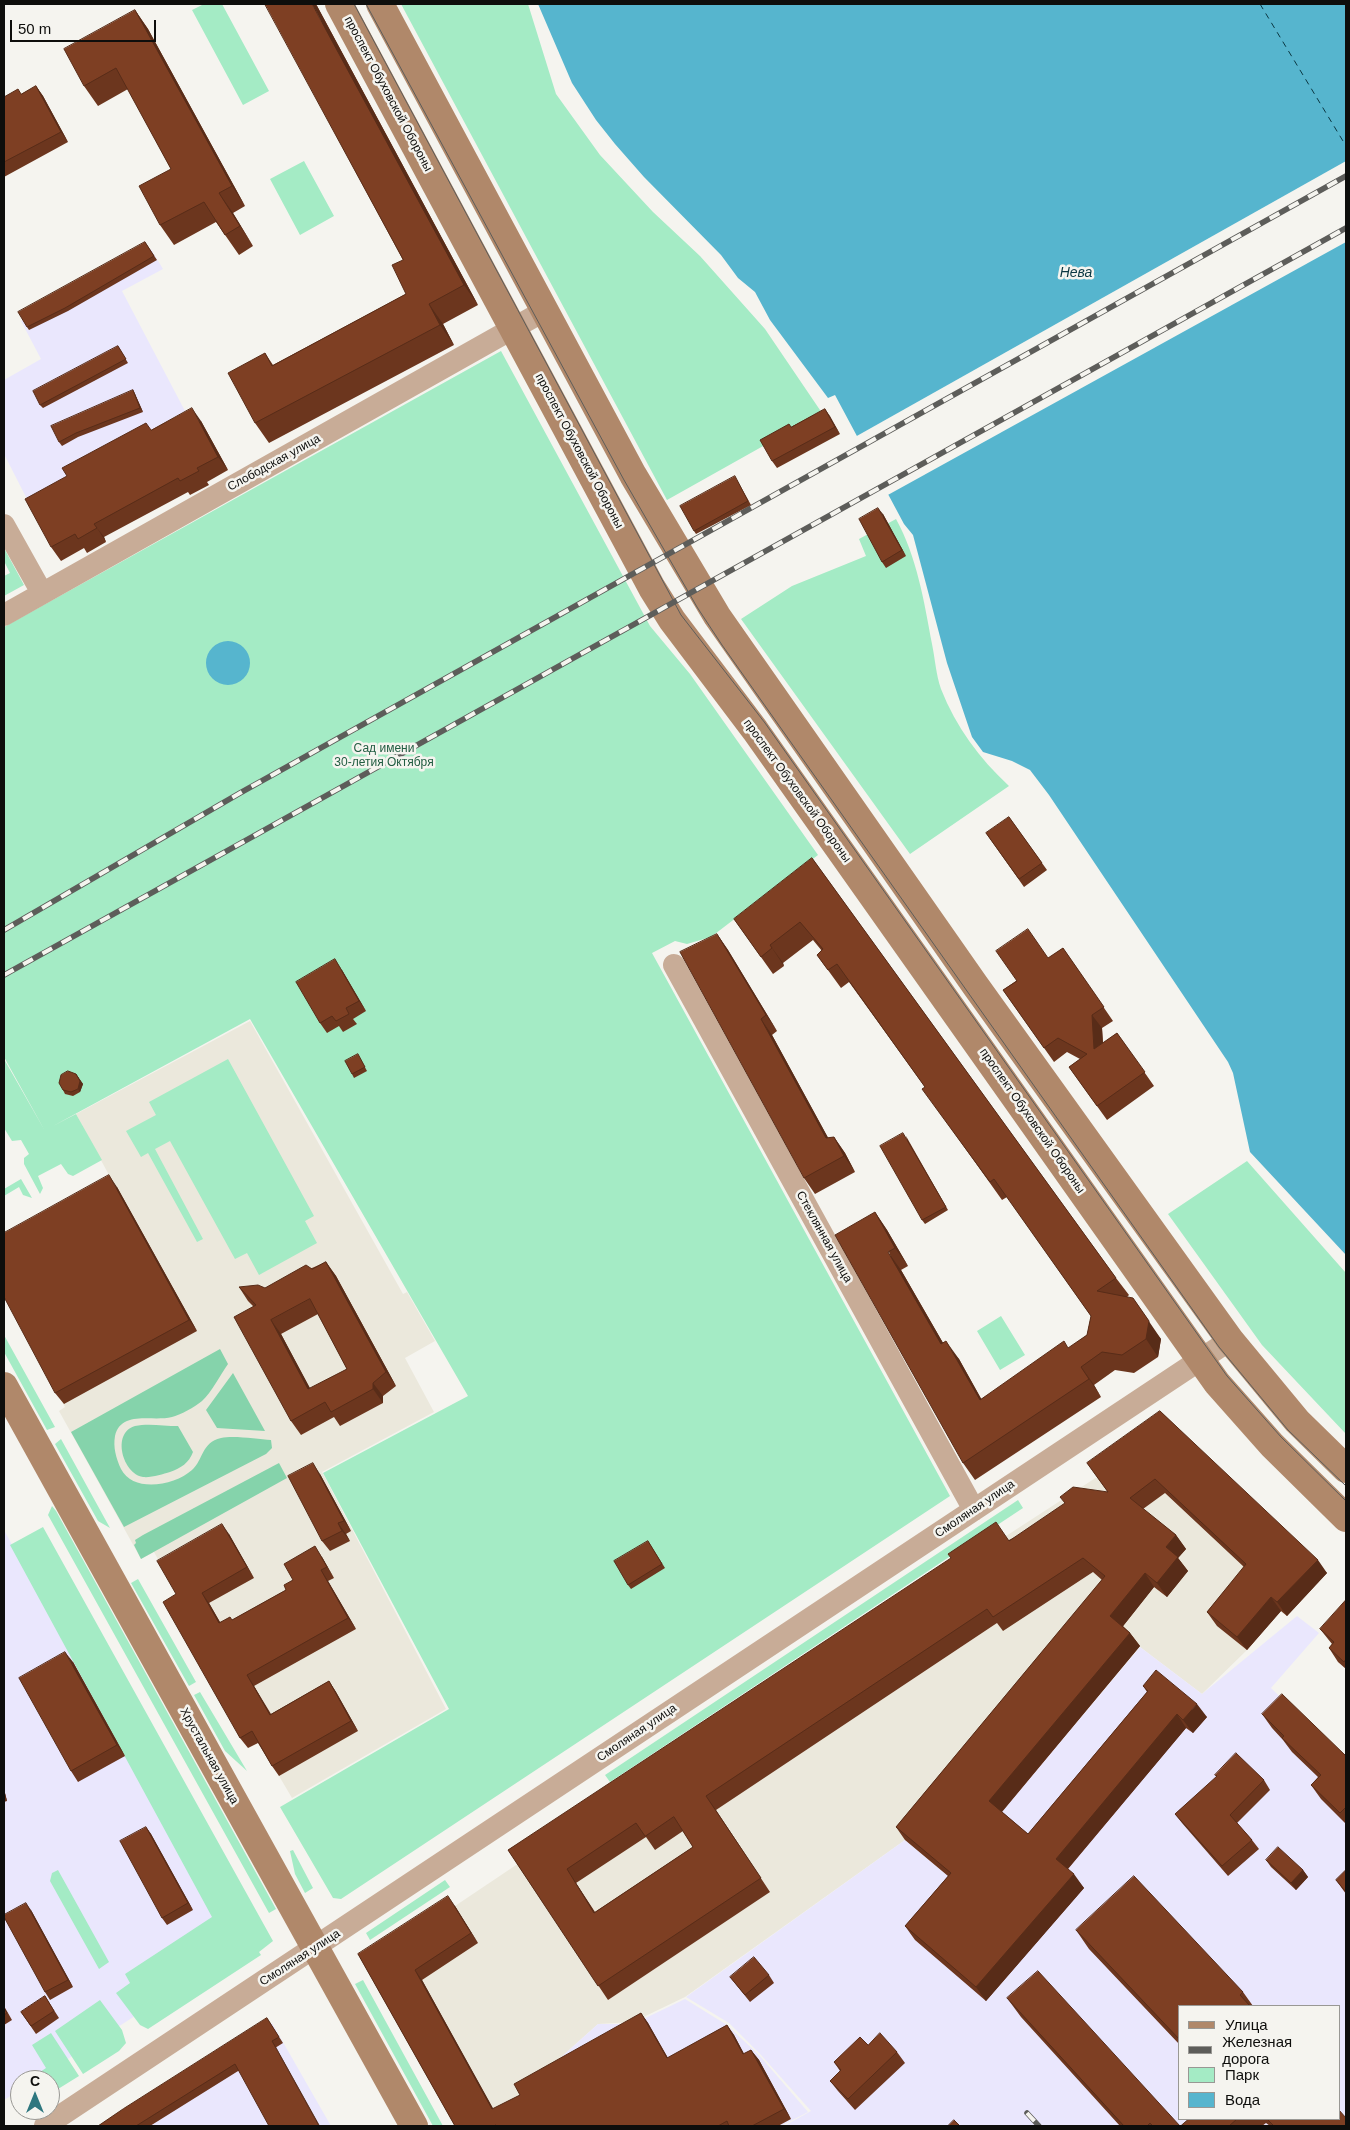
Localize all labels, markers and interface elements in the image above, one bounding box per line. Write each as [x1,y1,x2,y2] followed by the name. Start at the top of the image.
[12,10,159,42] scale bar
[341,14,435,174] street label: проспект Обуховской Обороны
[18,20,51,37] text: 50 m
[1060,265,1092,281] water label: Нева
[532,371,626,531] street label: проспект Обуховской Обороны
[225,432,323,494] street label: Слободская улица
[740,717,854,865] street label: проспект Обуховской Обороны
[334,742,434,770] park label: Сад имени 30-летия Октября
[976,1046,1088,1196] street label: проспект Обуховской Обороны
[793,1189,855,1285] street label: Стеклянная улица
[932,1477,1018,1541] street label: Смоляная улица
[594,1701,680,1765] street label: Смоляная улица
[177,1705,241,1807] street label: Хрустальная улица
[257,1927,343,1989] street label: Смоляная улица
[1178,2005,1340,2120] legend
[1225,2016,1268,2033] text: Улица
[1222,2033,1292,2067] text: Железная дорога
[1225,2066,1259,2083] text: Парк
[10,2070,60,2120] north arrow
[30,2073,40,2089] text: С
[1225,2091,1260,2108] text: Вода

